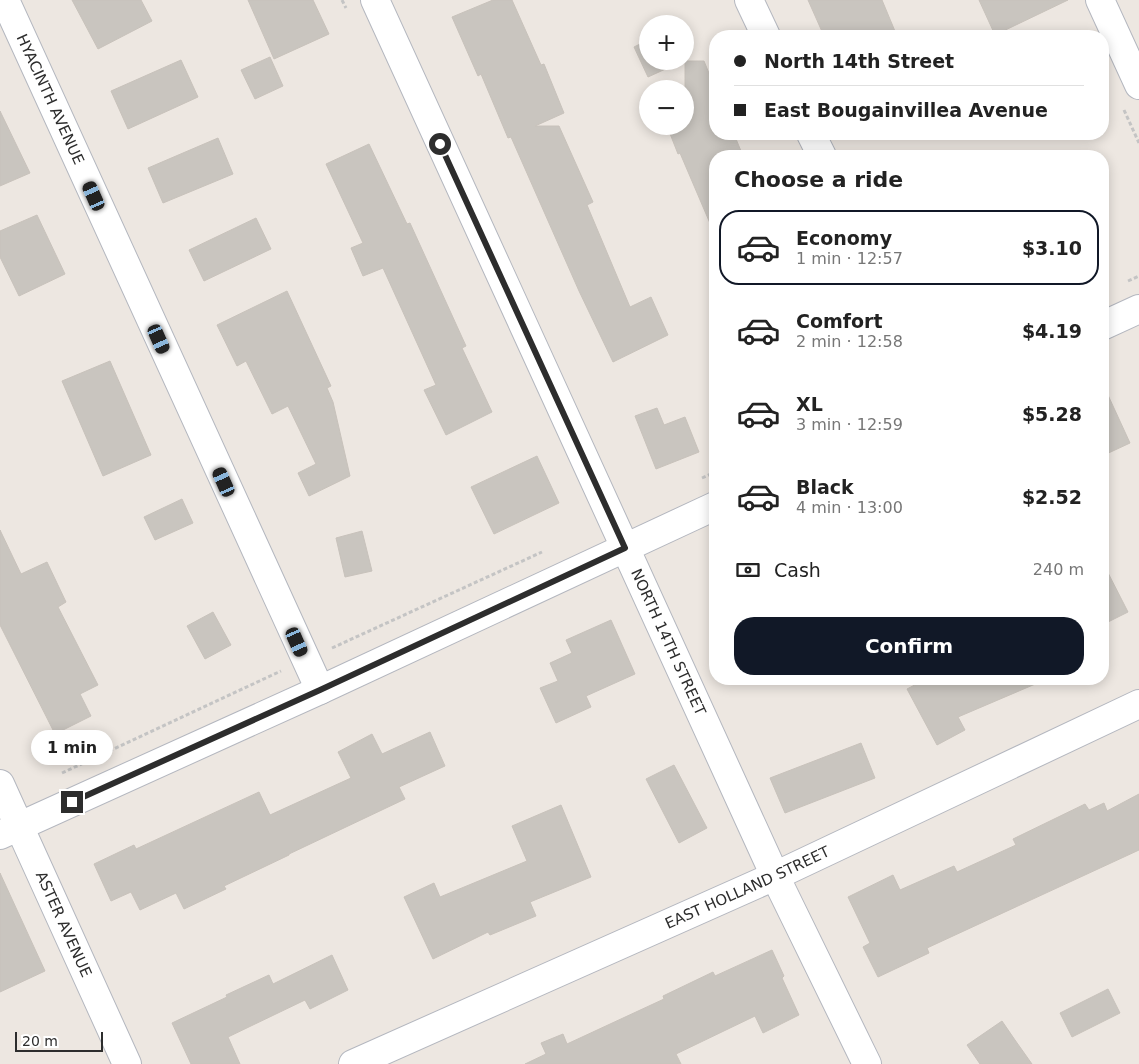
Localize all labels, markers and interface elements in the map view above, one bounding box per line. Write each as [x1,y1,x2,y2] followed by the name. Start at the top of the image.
[639,15,694,135] map controls
[639,15,694,70] button: +
[13,31,88,167] street label: HYACINTH AVENUE
[764,50,954,72] text: North 14th Street
[639,80,694,135] button: −
[764,99,1048,121] text: East Bougainvillea Avenue
[429,133,451,155] route start
[734,167,903,192] text: Choose a ride
[81,179,106,213] car
[736,225,781,270] icon: car
[796,227,892,249] text: Economy
[1022,237,1082,259] text: $3.10
[796,249,903,268] text: 1 min · 12:57
[736,308,781,353] icon: car
[796,310,883,332] text: Comfort
[1022,320,1082,342] text: $4.19
[146,322,171,356] car
[796,332,903,351] text: 2 min · 12:58
[736,391,781,436] icon: car
[796,393,823,415] text: XL
[1022,403,1082,425] text: $5.28
[796,415,903,434] text: 3 min · 12:59
[211,465,236,499] car
[736,474,781,519] icon: car
[796,476,854,498] text: Black
[1022,486,1082,508] text: $2.52
[796,498,903,517] text: 4 min · 13:00
[734,556,762,584] icon: cash
[774,559,821,581] text: Cash
[1033,560,1084,579] text: 240 m
[627,566,710,719] street label: NORTH 14TH STREET
[734,617,1084,675] button: Confirm
[284,625,309,659] car
[31,730,113,764] callout: 1 min
[47,738,97,757] text: 1 min
[61,791,83,813] route end
[662,842,833,933] street label: EAST HOLLAND STREET
[32,868,95,980] street label: ASTER AVENUE
[15,1029,102,1052] scale bar
[22,1033,58,1049] text: 20 m

